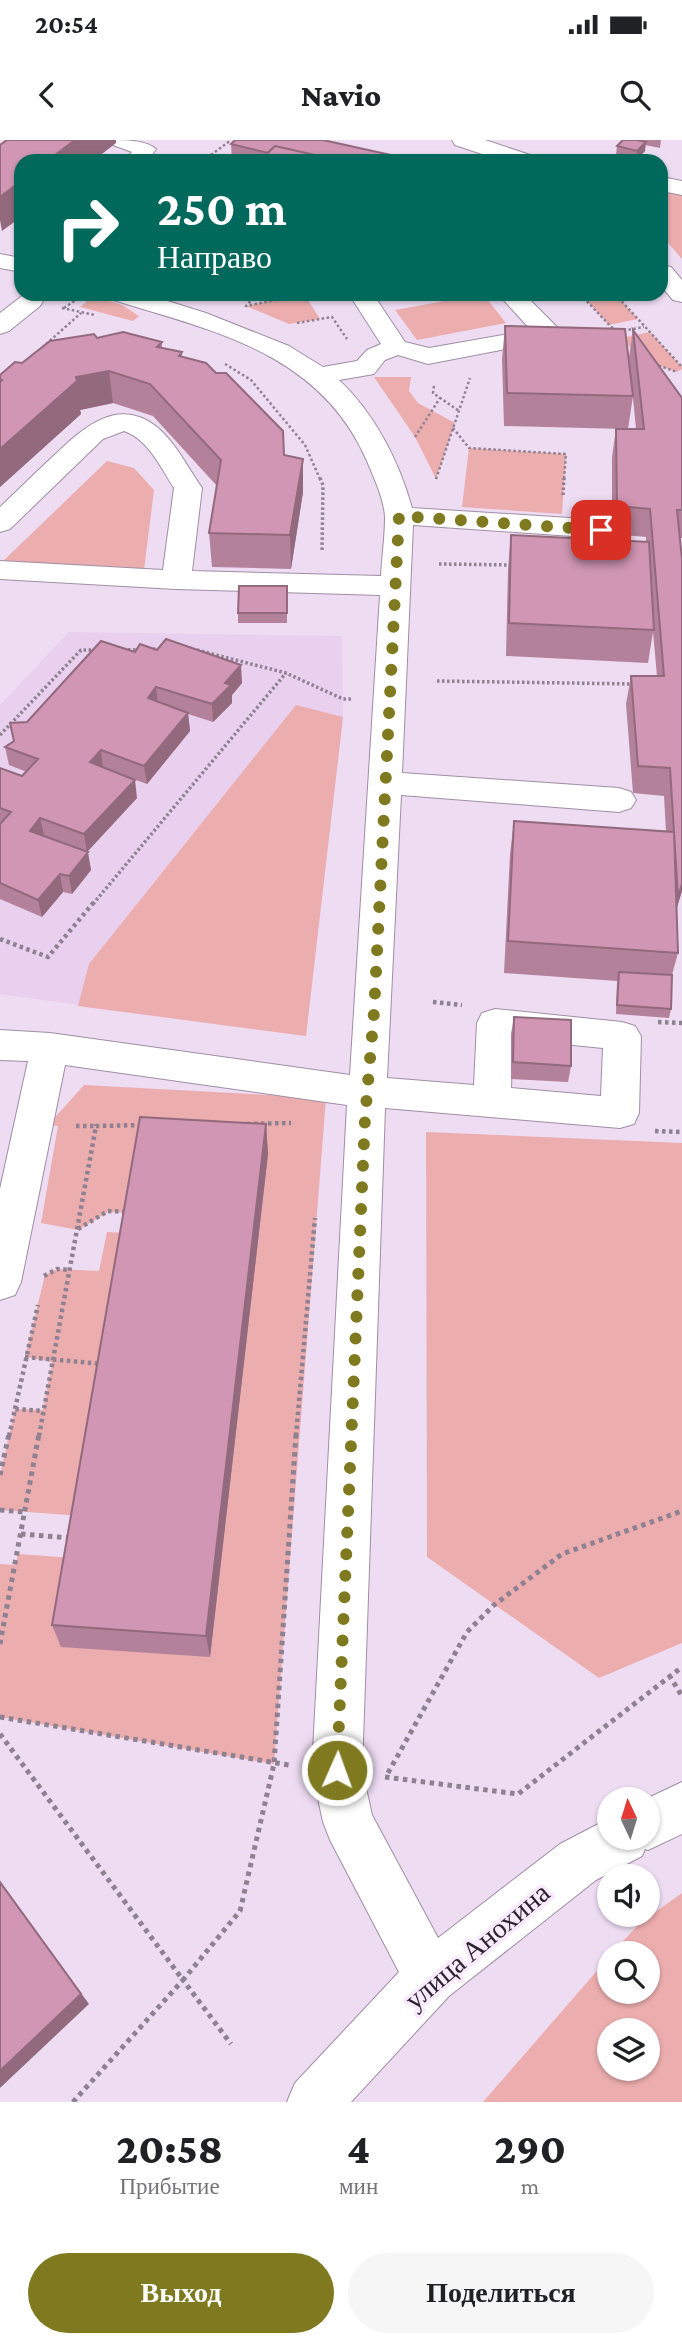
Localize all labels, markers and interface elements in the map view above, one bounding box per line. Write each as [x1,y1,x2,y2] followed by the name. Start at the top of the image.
[35,10,98,39] text: 20:54
[28,76,66,114] icon: back
[616,76,654,114] icon: search
[301,77,381,113] text: Navio
[157,181,287,236] text: 250 m
[42,182,133,273] icon: right
[157,239,272,275] text: Направо
[571,500,631,560] pin
[582,511,620,549] icon: arrive
[300,1733,374,1807] position arrow
[597,1787,660,1850] north arrow
[597,1787,660,2081] map controls
[597,1864,660,1927] button: sound
[398,1876,556,2015] street label: улица Анохина
[597,1941,660,2004] button: search
[597,2018,660,2081] button: layers
[116,2125,223,2172] text: 20:58
[347,2125,370,2172] text: 4
[494,2125,566,2172] text: 290
[119,2173,220,2199] text: Прибытие
[339,2173,378,2199] text: мин
[521,2173,539,2199] text: m
[28,2253,334,2333] button: Выход
[348,2253,654,2333] button: Поделиться

